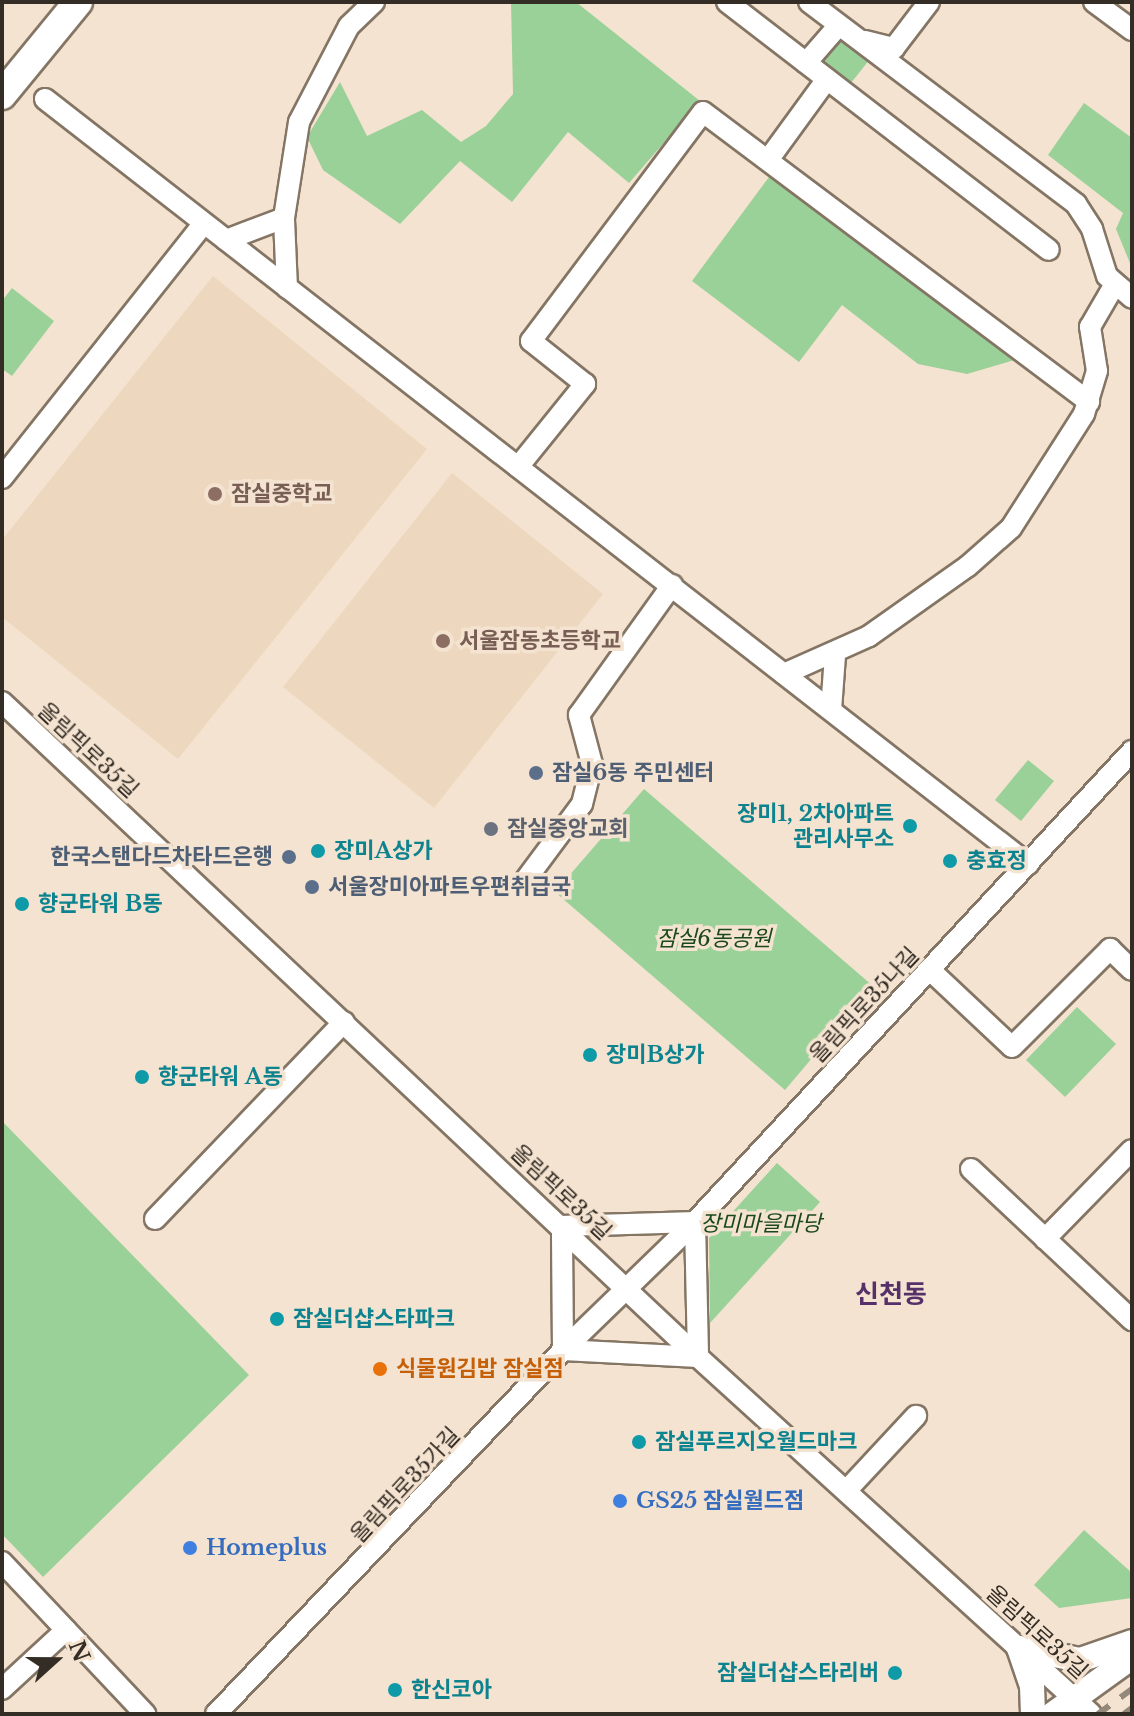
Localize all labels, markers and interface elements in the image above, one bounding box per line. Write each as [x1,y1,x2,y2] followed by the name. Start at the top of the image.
[231,481,332,507] place label: 잠실중학교
[206,485,224,503] marker: 잠실중학교
[459,628,621,654] place label: 서울잠동초등학교
[434,632,452,650] marker: 서울잠동초등학교
[32,697,144,803] street label: 올림픽로35길
[552,760,714,786] place label: 잠실6동 주민센터
[527,764,545,782] marker: 잠실6동 주민센터
[737,800,894,852] place label: 장미1, 2차아파트 관리사무소
[507,816,628,842] place label: 잠실중앙교회
[901,817,919,835] marker: 장미1, 2차아파트 관리사무소
[482,820,500,838] marker: 잠실중앙교회
[334,838,433,864] place label: 장미A상가
[309,842,327,860] marker: 장미A상가
[50,844,273,870] place label: 한국스탠다드차타드은행
[280,848,298,866] marker: 한국스탠다드차타드은행
[966,848,1027,874] place label: 충효정
[941,852,959,870] marker: 충효정
[328,874,571,900] place label: 서울장미아파트우편취급국
[303,878,321,896] marker: 서울장미아파트우편취급국
[38,891,163,917] place label: 향군타워 B동
[13,895,31,913] marker: 향군타워 B동
[656,926,772,952] park label: 잠실6동공원
[804,942,924,1068] street label: 올림픽로35나길
[606,1042,704,1068] place label: 장미B상가
[581,1046,599,1064] marker: 장미B상가
[158,1064,283,1090] place label: 향군타워 A동
[133,1068,151,1086] marker: 향군타워 A동
[505,1139,617,1245] street label: 올림픽로35길
[700,1211,822,1237] park label: 장미마을마당
[855,1279,927,1311] district label: 신천동
[293,1306,455,1332] place label: 잠실더샵스타파크
[268,1310,286,1328] marker: 잠실더샵스타파크
[396,1356,564,1382] place label: 식물원김밥 잠실점
[371,1360,389,1378] marker: 식물원김밥 잠실점
[345,1422,465,1548] street label: 올림픽로35가길
[655,1429,857,1455] place label: 잠실푸르지오월드마크
[630,1433,648,1451] marker: 잠실푸르지오월드마크
[636,1488,804,1514] place label: GS25 잠실월드점
[611,1492,629,1510] marker: GS25 잠실월드점
[206,1535,327,1561] place label: Homeplus
[181,1539,199,1557] marker: Homeplus
[981,1580,1093,1684] street label: 올림픽로35길
[16,1620,96,1700] north arrow
[63,1637,95,1666] text: N
[717,1660,879,1686] place label: 잠실더샵스타리버
[886,1664,904,1682] marker: 잠실더샵스타리버
[411,1677,492,1703] place label: 한신코아
[386,1681,404,1699] marker: 한신코아

